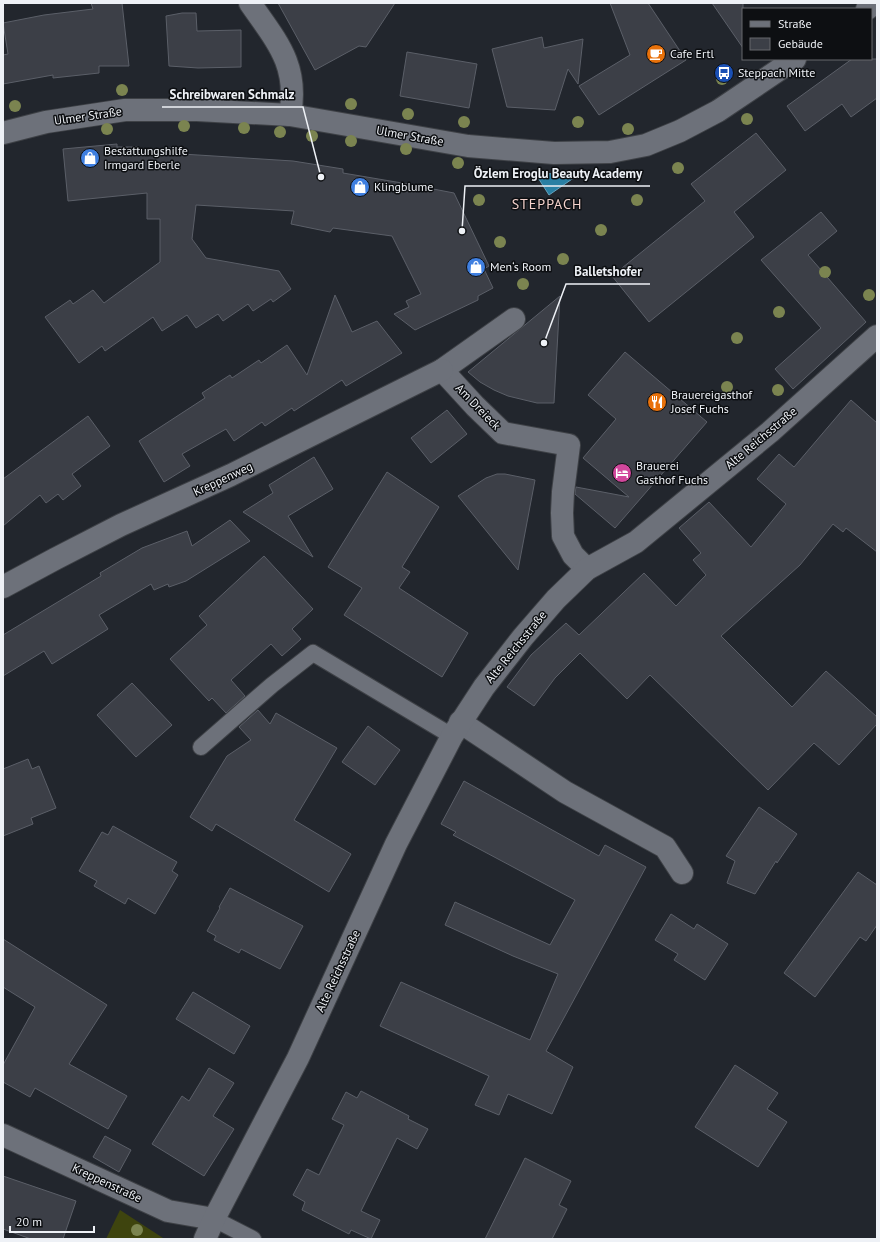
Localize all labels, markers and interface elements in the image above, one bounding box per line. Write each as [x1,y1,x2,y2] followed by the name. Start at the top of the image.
[742,8,872,60] legend
[778,16,812,31] text: Straße
[778,36,823,51] text: Gebäude
[645,43,667,65] cafe icon: Cafe Ertl
[670,46,715,61] place label: Cafe Ertl
[713,62,735,84] bus stop icon: Steppach Mitte
[738,65,815,80] place label: Steppach Mitte
[162,82,303,107] callout: Schreibwaren Schmalz
[170,86,294,103] text: Schreibwaren Schmalz
[53,103,123,128] street label: Ulmer Straße
[375,122,445,149] street label: Ulmer Straße
[104,143,188,172] place label: Bestattungshilfe Irmgard Eberle
[79,147,101,169] shop icon: Bestattungshilfe Irmgard Eberle
[465,161,650,186] callout: Özlem Eroglu Beauty Academy
[474,165,643,182] text: Özlem Eroglu Beauty Academy
[349,176,371,198] shop icon: Klingblume
[374,179,433,194] place label: Klingblume
[512,195,582,213] district label: STEPPACH
[465,256,487,278] shop icon: Men‘s Room
[490,259,551,274] place label: Men‘s Room
[566,259,650,284] callout: Balletshofer
[574,263,642,280] text: Balletshofer
[453,380,504,433] street label: Am Dreieck
[670,387,753,416] place label: Brauereigasthof Josef Fuchs
[646,391,668,413] restaurant icon: Brauereigasthof Josef Fuchs
[722,403,800,472] street label: Alte Reichsstraße
[191,458,255,499] street label: Kreppenweg
[636,458,708,487] place label: Brauerei Gasthof Fuchs
[611,462,633,484] hotel icon: Brauerei Gasthof Fuchs
[482,607,549,686] street label: Alte Reichsstraße
[312,927,363,1014] street label: Alte Reichsstraße
[70,1160,144,1205] street label: Kreppenstraße
[10,1208,94,1234] scale bar
[16,1214,42,1229] text: 20 m

